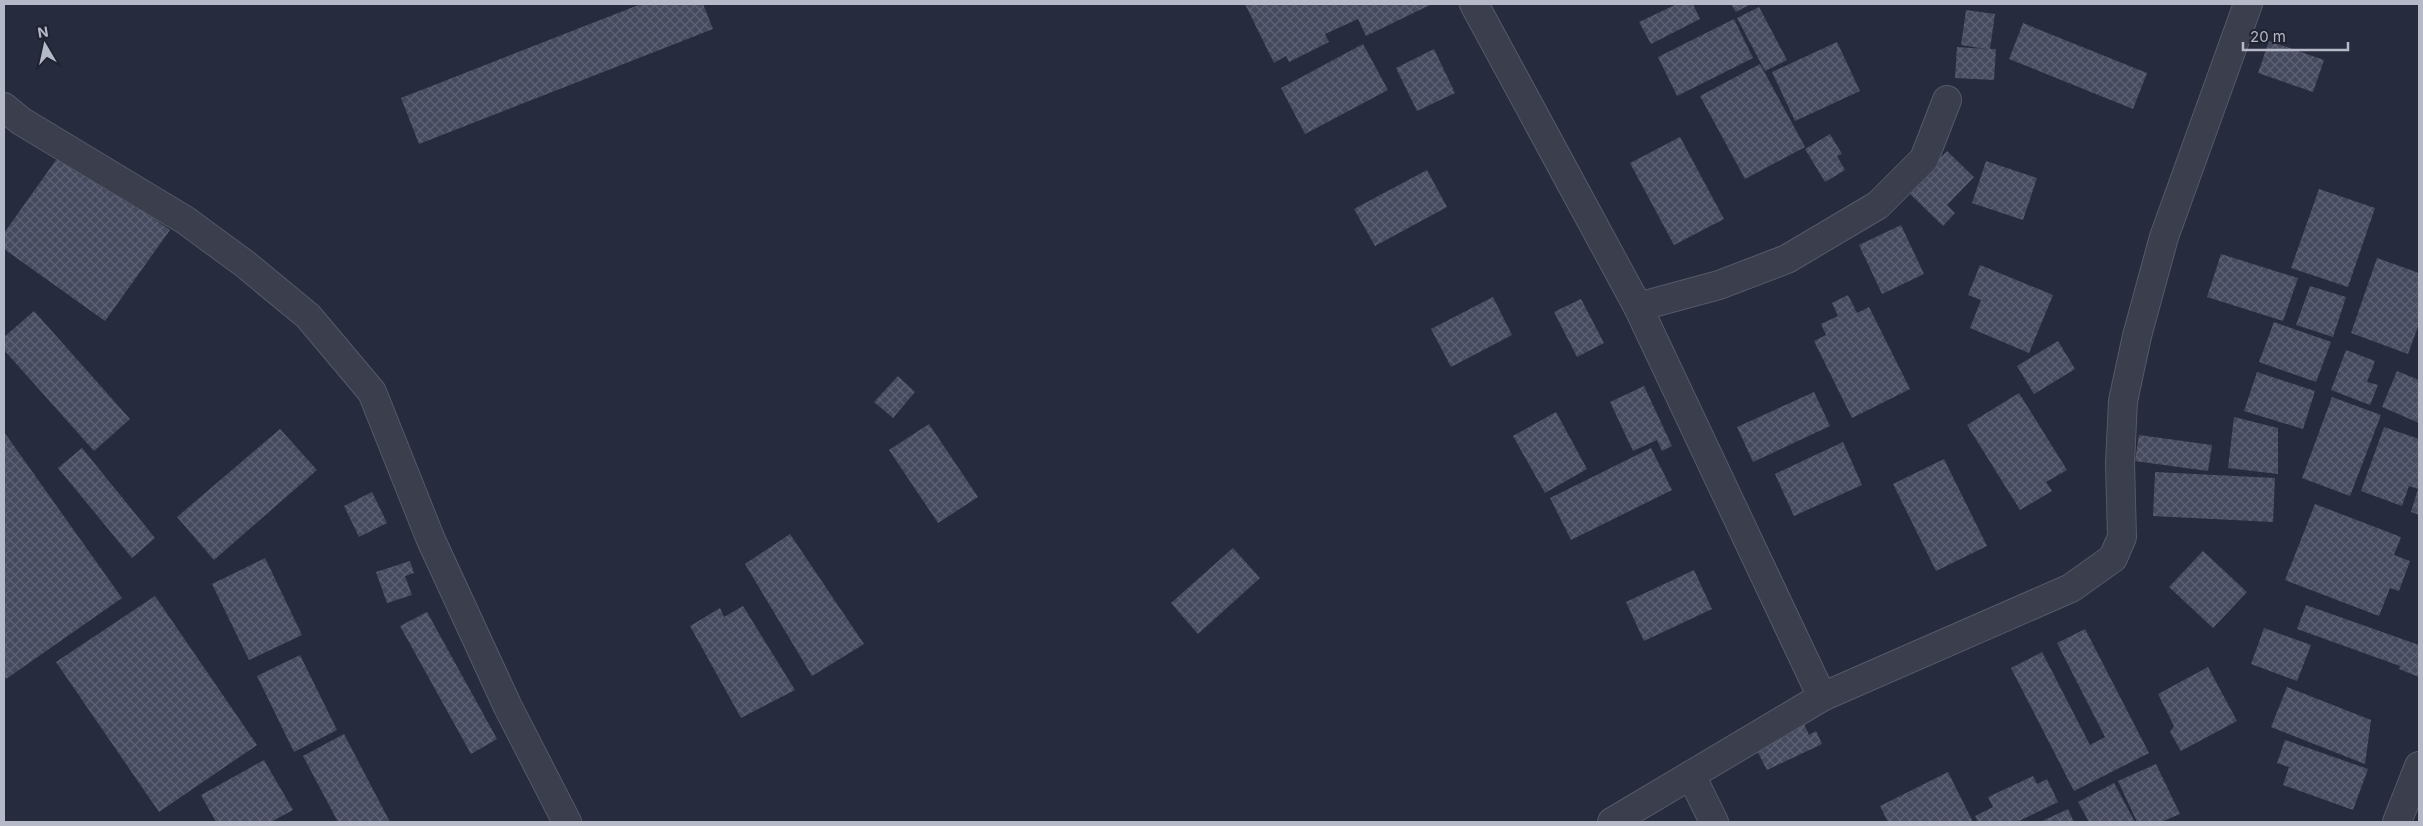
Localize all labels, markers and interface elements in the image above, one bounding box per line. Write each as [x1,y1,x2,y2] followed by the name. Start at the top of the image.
[20,20,70,70] north arrow
[2243,20,2348,52] scale bar
[36,22,49,41] text: N
[2250,27,2286,46] text: 20 m

